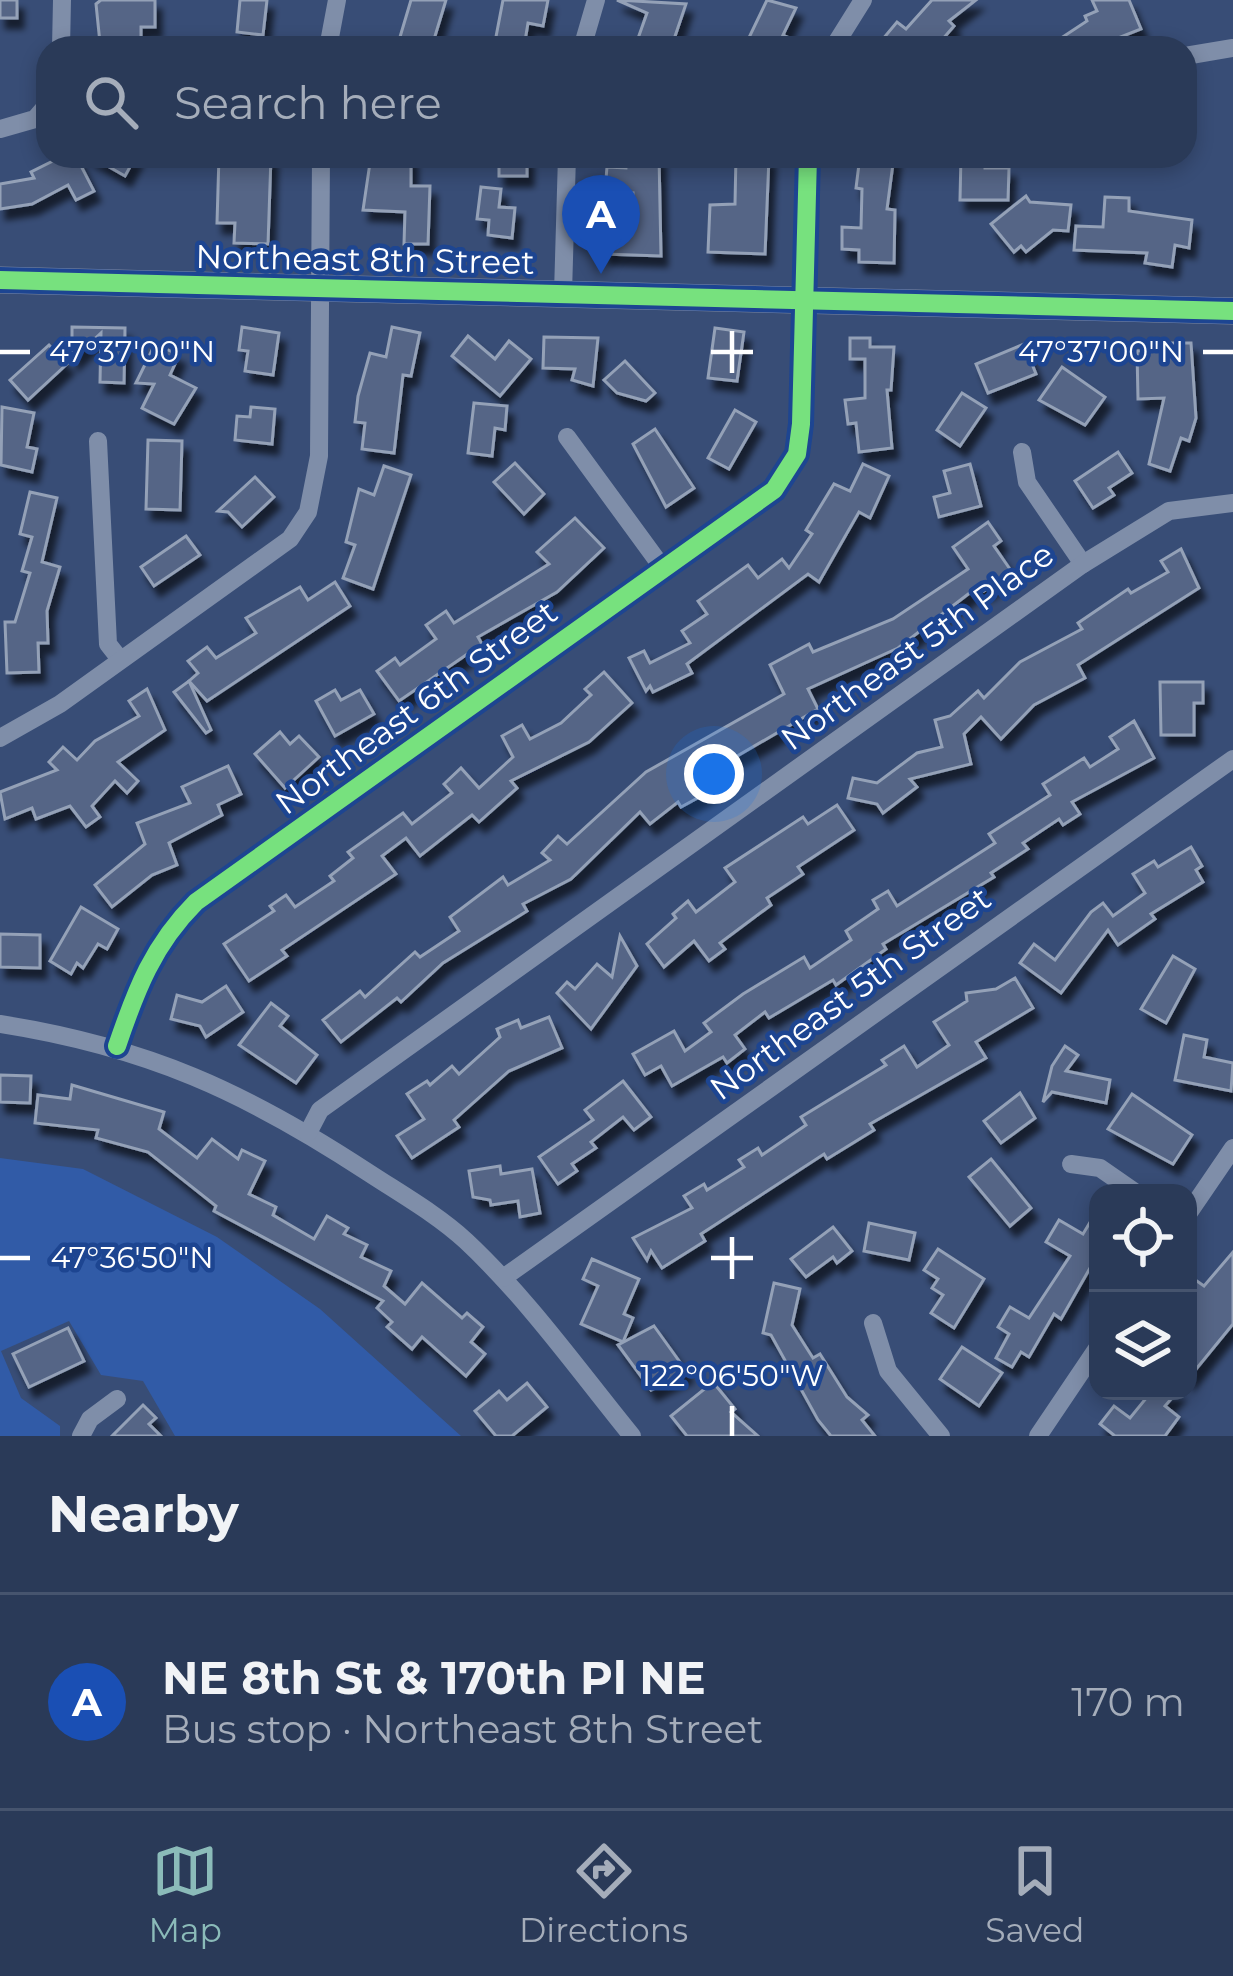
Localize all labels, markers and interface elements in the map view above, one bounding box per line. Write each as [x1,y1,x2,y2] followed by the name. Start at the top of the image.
[36,36,1197,168] search box
[78,69,144,135] icon: search
[174,75,442,130] text: Search here
[562,175,640,274] pin: A
[195,236,535,282] street label: Northeast 8th Street
[49,333,215,370] text: 47°37'00"N
[1018,333,1184,370] text: 47°37'00"N
[773,534,1061,758] street label: Northeast 5th Place
[267,591,565,823] street label: Northeast 6th Street
[684,744,744,804] your location
[702,878,998,1108] street label: Northeast 5th Street
[1089,1184,1197,1400] map controls
[1089,1184,1197,1292] button: locate
[50,1239,214,1276] text: 47°36'50"N
[1089,1292,1197,1400] button: layers
[640,1357,824,1394] text: 122°06'50"W
[48,1483,239,1545] text: Nearby
[162,1650,706,1705] text: NE 8th St & 170th Pl NE
[72,1678,102,1726] text: A
[1071,1678,1185,1726] text: 170 m
[162,1705,763,1753] text: Bus stop · Northeast 8th Street
[149,1838,222,1950] tab: Map
[519,1838,688,1950] tab: Directions
[985,1838,1084,1950] tab: Saved

